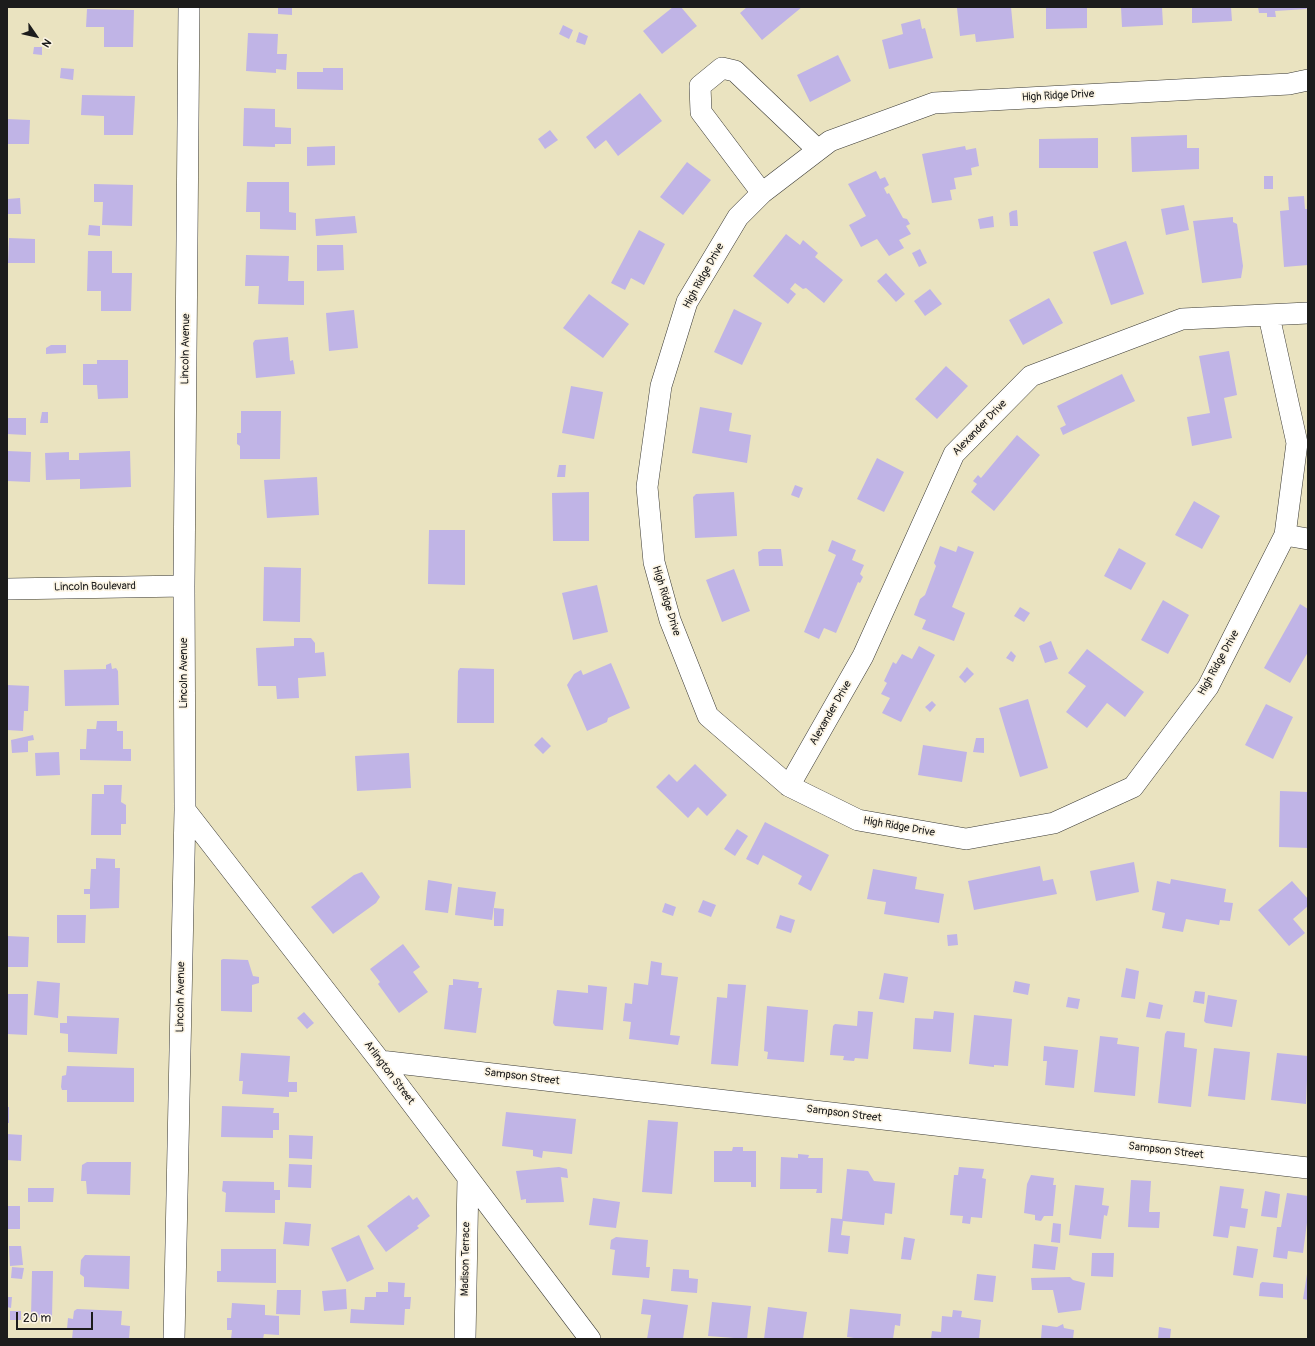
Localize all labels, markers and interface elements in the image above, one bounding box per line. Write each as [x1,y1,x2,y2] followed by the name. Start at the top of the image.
[16,16,56,56] north arrow
[39,36,54,50] text: N
[1021,88,1095,104] street label: High Ridge Drive
[681,241,727,311] street label: High Ridge Drive
[179,313,193,385] street label: Lincoln Avenue
[950,397,1010,459] street label: Alexander Drive
[649,564,683,638] street label: High Ridge Drive
[54,580,136,594] street label: Lincoln Boulevard
[1196,628,1242,698] street label: High Ridge Drive
[177,638,191,708] street label: Lincoln Avenue
[807,678,855,748] street label: Alexander Drive
[862,814,936,840] street label: High Ridge Drive
[174,961,188,1033] street label: Lincoln Avenue
[361,1039,417,1107] street label: Arlington Street
[484,1066,560,1088] street label: Sampson Street
[806,1103,882,1125] street label: Sampson Street
[1128,1140,1204,1162] street label: Sampson Street
[459,1222,473,1296] street label: Madison Terrace
[18,1304,95,1330] scale bar
[23,1311,51,1326] text: 20 m

